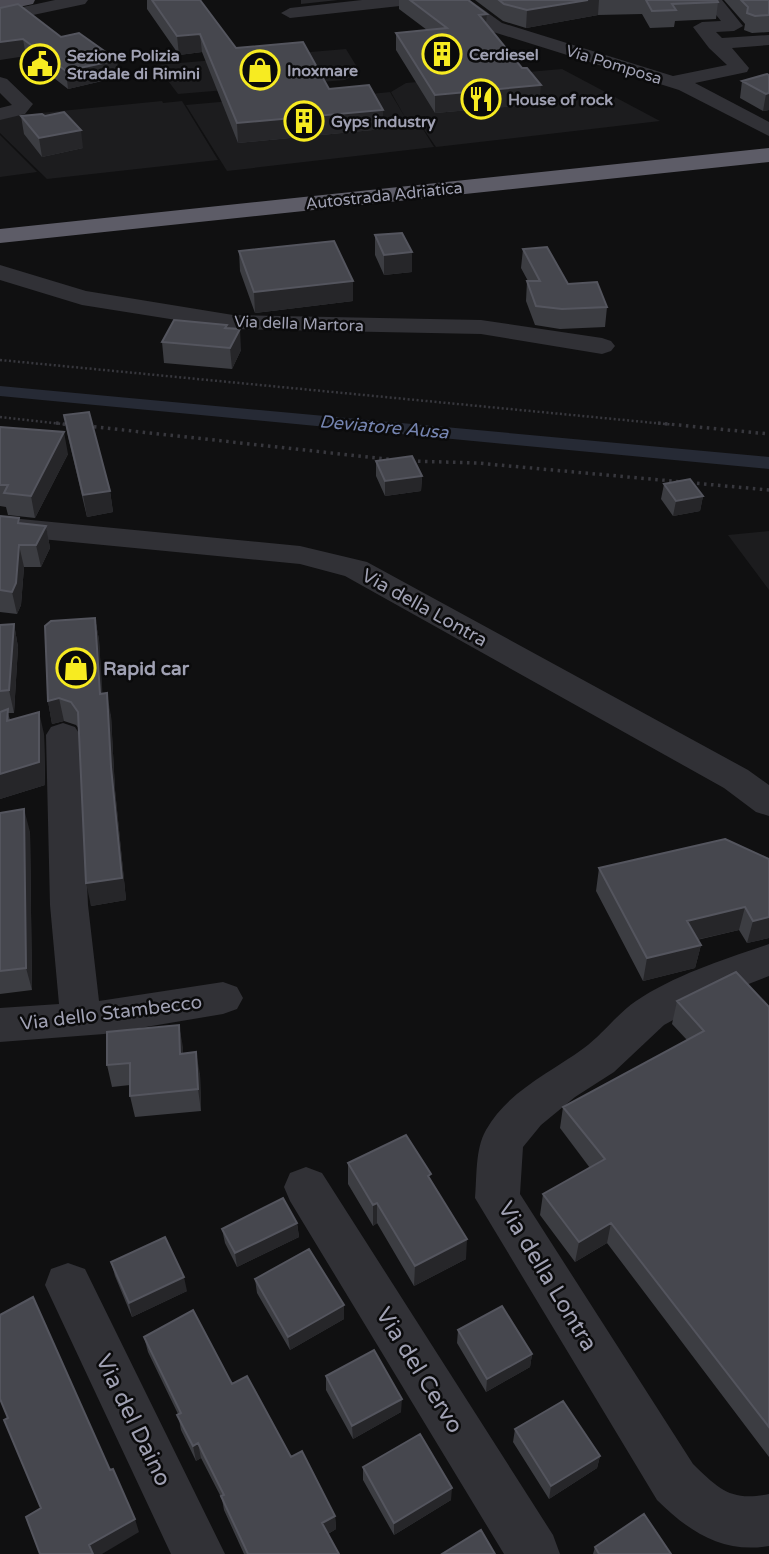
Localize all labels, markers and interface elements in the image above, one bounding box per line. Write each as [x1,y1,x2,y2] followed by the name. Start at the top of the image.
[421,33,463,75] building icon: Cerdiesel
[563,41,664,89] street label: Via Pomposa
[19,43,61,85] public building icon: Sezione Polizia Stradale di Rimini
[469,45,539,65] place label: Cerdiesel
[67,46,200,84] place label: Sezione Polizia Stradale di Rimini
[239,49,281,91] shop icon: Inoxmare
[287,61,358,81] place label: Inoxmare
[460,78,502,120] restaurant icon: House of rock
[508,90,613,110] place label: House of rock
[283,100,325,142] building icon: Gyps industry
[331,112,436,132] place label: Gyps industry
[305,178,464,214] street label: Autostrada Adriatica
[234,312,364,336] street label: Via della Martora
[319,410,450,444] water label: Deviatore Ausa
[358,564,491,651] street label: Via della Lontra
[55,647,97,689] shop icon: Rapid car
[103,658,190,681] place label: Rapid car
[19,991,203,1035] street label: Via dello Stambecco
[491,1197,603,1356] street label: Via della Lontra
[369,1302,469,1439] street label: Via del Cervo
[89,1350,177,1491] street label: Via del Daino

